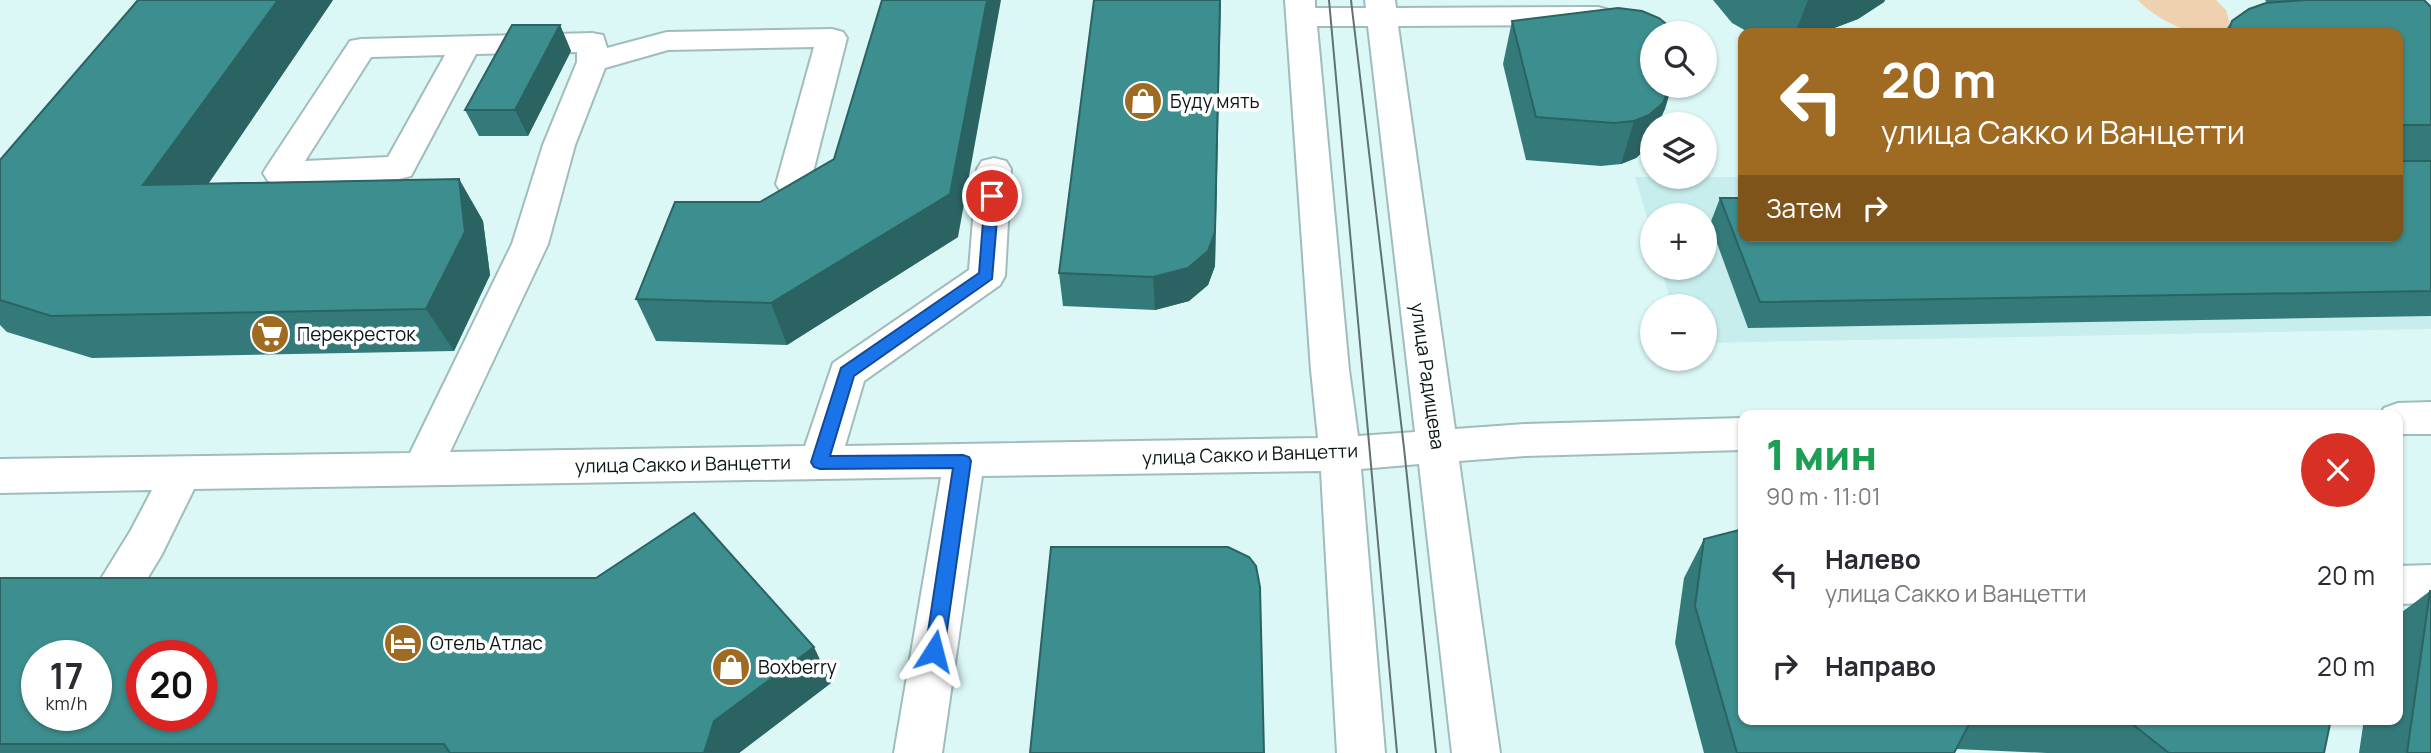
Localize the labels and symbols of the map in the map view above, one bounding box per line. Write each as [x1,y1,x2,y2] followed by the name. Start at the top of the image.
[1122,80,1164,122] shop icon: Буду мять
[1170,88,1260,114] place label: Буду мять
[962,166,1022,226] pin
[1405,301,1451,451] street label: улица Радищева
[249,313,291,355] supermarket icon: Перекресток
[297,321,416,347] place label: Перекресток
[1142,437,1358,471] street label: улица Сакко и Ванцетти
[575,449,791,479] street label: улица Сакко и Ванцетти
[897,614,971,688] position arrow
[382,622,424,664] hotel icon: Отель Атлас
[430,630,543,656] place label: Отель Атлас
[126,640,217,731] speed limit sign: 20
[710,646,752,688] shop icon: Boxberry
[758,654,837,680] place label: Boxberry

